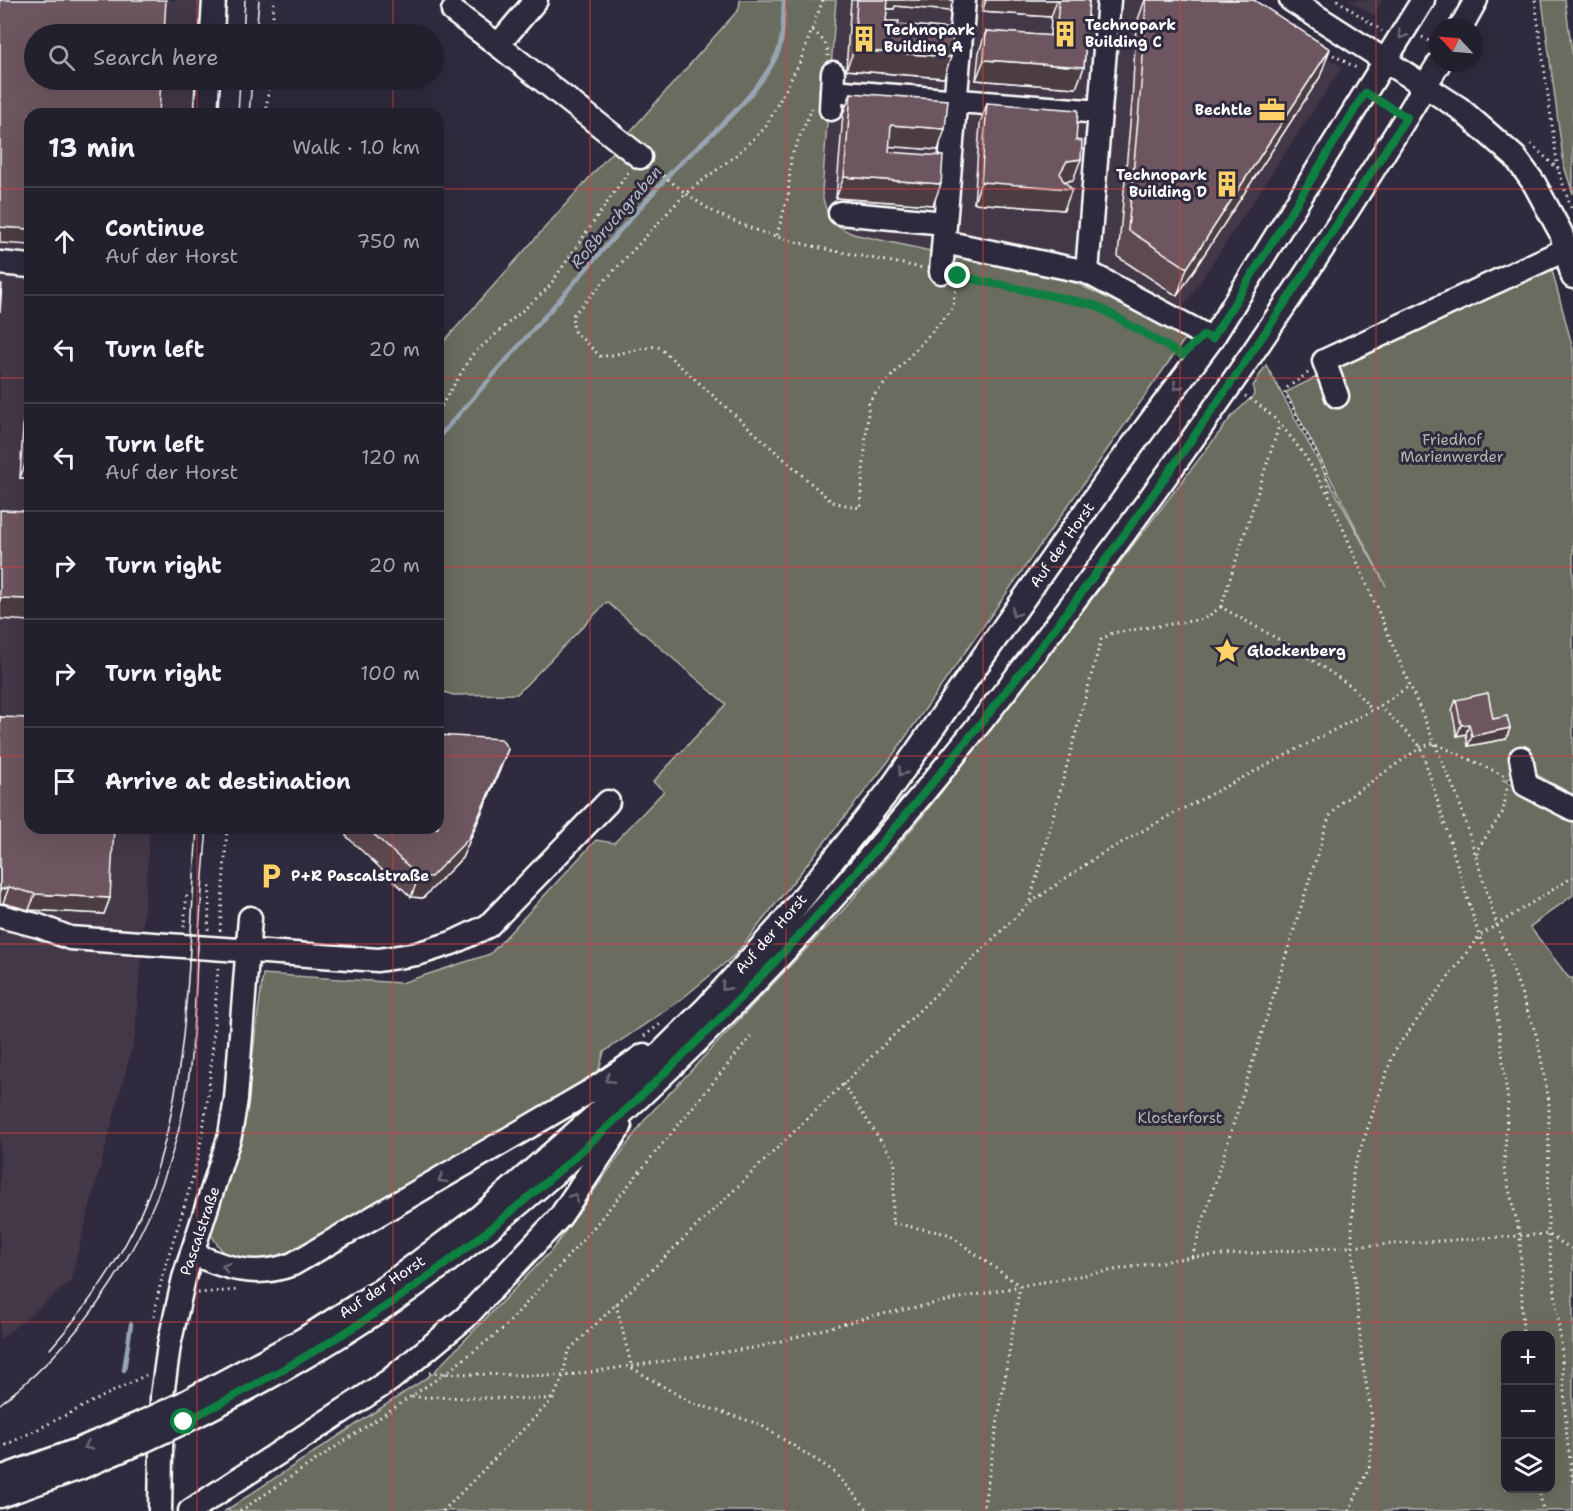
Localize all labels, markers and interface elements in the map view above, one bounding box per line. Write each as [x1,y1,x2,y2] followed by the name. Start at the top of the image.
[1085,15,1176,52] place label: Technopark Building C
[1429,18,1483,72] north arrow
[1050,19,1080,49] building icon: Technopark Building C
[884,20,975,57] place label: Technopark Building A
[24,24,444,90] search box
[849,24,879,54] building icon: Technopark Building A
[1398,28,1409,39] one-way arrow
[45,41,78,74] icon: search
[93,43,219,72] text: Search here
[1257,95,1287,125] office icon: Bechtle
[1195,100,1252,120] place label: Bechtle
[48,130,135,165] text: 13 min
[292,134,420,160] text: Walk · 1.0 km
[566,161,666,273] water label: Roßbruchgraben
[1116,165,1207,202] place label: Technopark Building D
[1212,169,1242,199] building icon: Technopark Building D
[105,214,205,243] text: Continue
[48,225,81,258] icon: ahead
[357,228,420,254] text: 750 m
[105,243,238,269] text: Auf der Horst
[944,262,970,288] route end
[48,333,81,366] icon: left
[105,335,204,364] text: Turn left
[369,336,420,362] text: 20 m
[1173,379,1184,390] one-way arrow
[105,430,204,459] text: Turn left
[1400,430,1504,467] park label: Friedhof Marienwerder
[48,441,81,474] icon: left
[361,444,420,470] text: 120 m
[105,459,238,485] text: Auf der Horst
[1025,498,1099,592] street label: Auf der Horst
[48,549,81,582] icon: right
[105,551,222,580] text: Turn right
[369,552,420,578] text: 20 m
[1011,607,1022,618] one-way arrow
[1212,636,1242,666] place icon: Glockenberg
[1247,641,1346,661] place label: Glockenberg
[48,657,81,690] icon: right
[105,659,222,688] text: Turn right
[360,660,420,686] text: 100 m
[48,765,81,798] icon: arrive
[898,766,909,777] one-way arrow
[105,767,351,796] text: Arrive at destination
[256,861,286,891] parking icon: P+R Pascalstraße
[291,866,429,886] place label: P+R Pascalstraße
[731,890,811,978] street label: Auf der Horst
[721,980,732,991] one-way arrow
[605,1072,616,1083] one-way arrow
[1138,1108,1222,1128] park label: Klosterforst
[438,1172,448,1183] one-way arrow
[175,1184,225,1278] street label: Pascalstraße
[567,1192,578,1203] one-way arrow
[335,1251,429,1323] street label: Auf der Horst
[221,1262,232,1274] one-way arrow
[1501,1331,1555,1493] map controls
[1501,1331,1555,1385] button: +
[1501,1385,1555,1439] button: −
[170,1408,196,1434] route start
[83,1439,94,1451] one-way arrow
[1501,1439,1555,1493] button: layers

